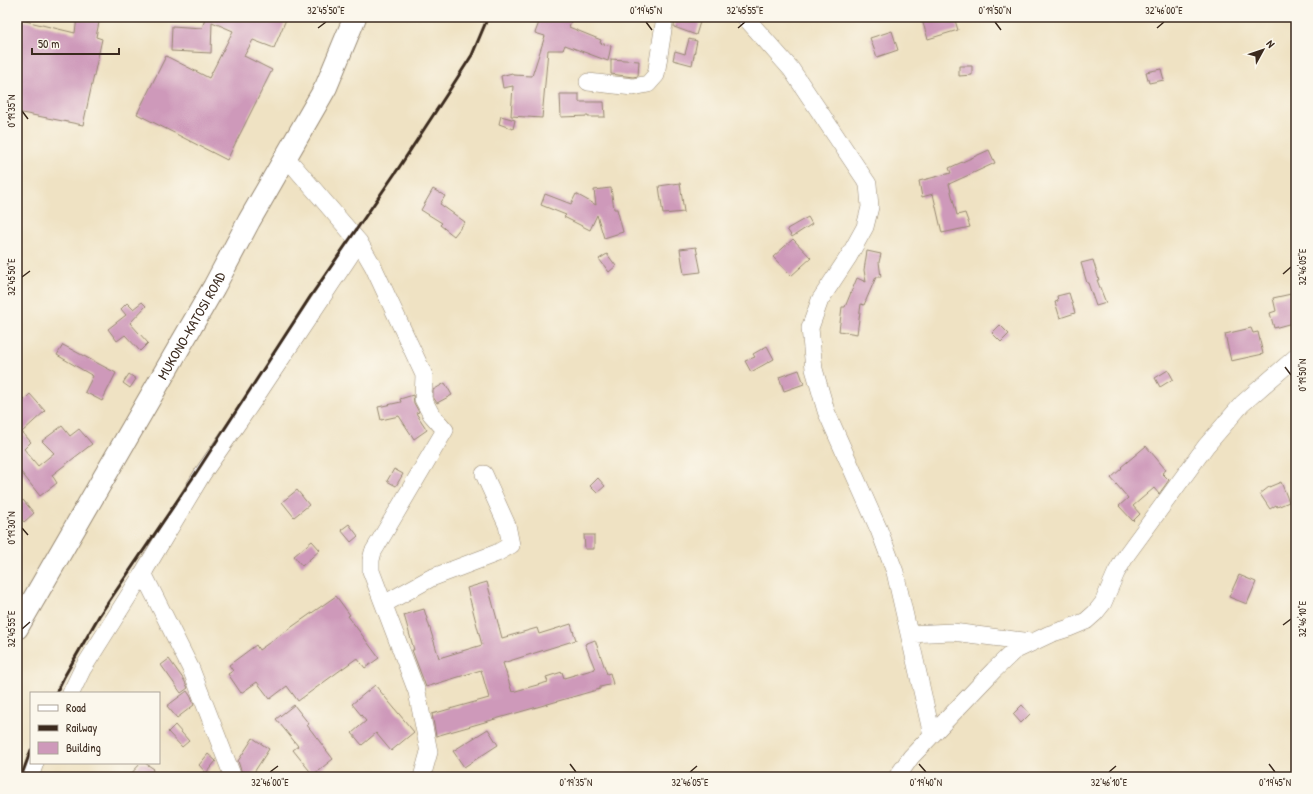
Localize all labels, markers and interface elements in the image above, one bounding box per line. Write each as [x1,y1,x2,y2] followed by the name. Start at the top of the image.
[307,4,345,17] text: 32°45'50"E
[630,4,662,17] text: 0°19'45"N
[726,4,764,17] text: 32°45'55"E
[979,4,1011,17] text: 0°19'50"N
[1145,4,1183,17] text: 32°46'00"E
[32,30,119,56] scale bar
[1243,30,1283,70] north arrow
[38,35,59,52] text: 50 m
[1263,37,1278,50] text: N
[5,95,18,127] text: 0°19'35"N
[1296,248,1309,286] text: 32°46'05"E
[5,258,18,296] text: 32°45'50"E
[153,268,230,383] street label: MUKONO-KATOSI ROAD
[1296,359,1309,391] text: 0°19'50"N
[5,511,18,545] text: 0°19'30"N
[1296,600,1309,637] text: 32°46'10"E
[5,610,18,648] text: 32°45'55"E
[30,692,160,764] legend
[66,699,86,716] text: Road
[66,719,97,736] text: Railway
[66,739,101,756] text: Building
[251,776,289,789] text: 32°46'00"E
[560,776,592,789] text: 0°19'35"N
[671,776,709,789] text: 32°46'05"E
[910,776,942,789] text: 0°19'40"N
[1091,776,1128,789] text: 32°46'10"E
[1259,776,1291,789] text: 0°19'45"N

